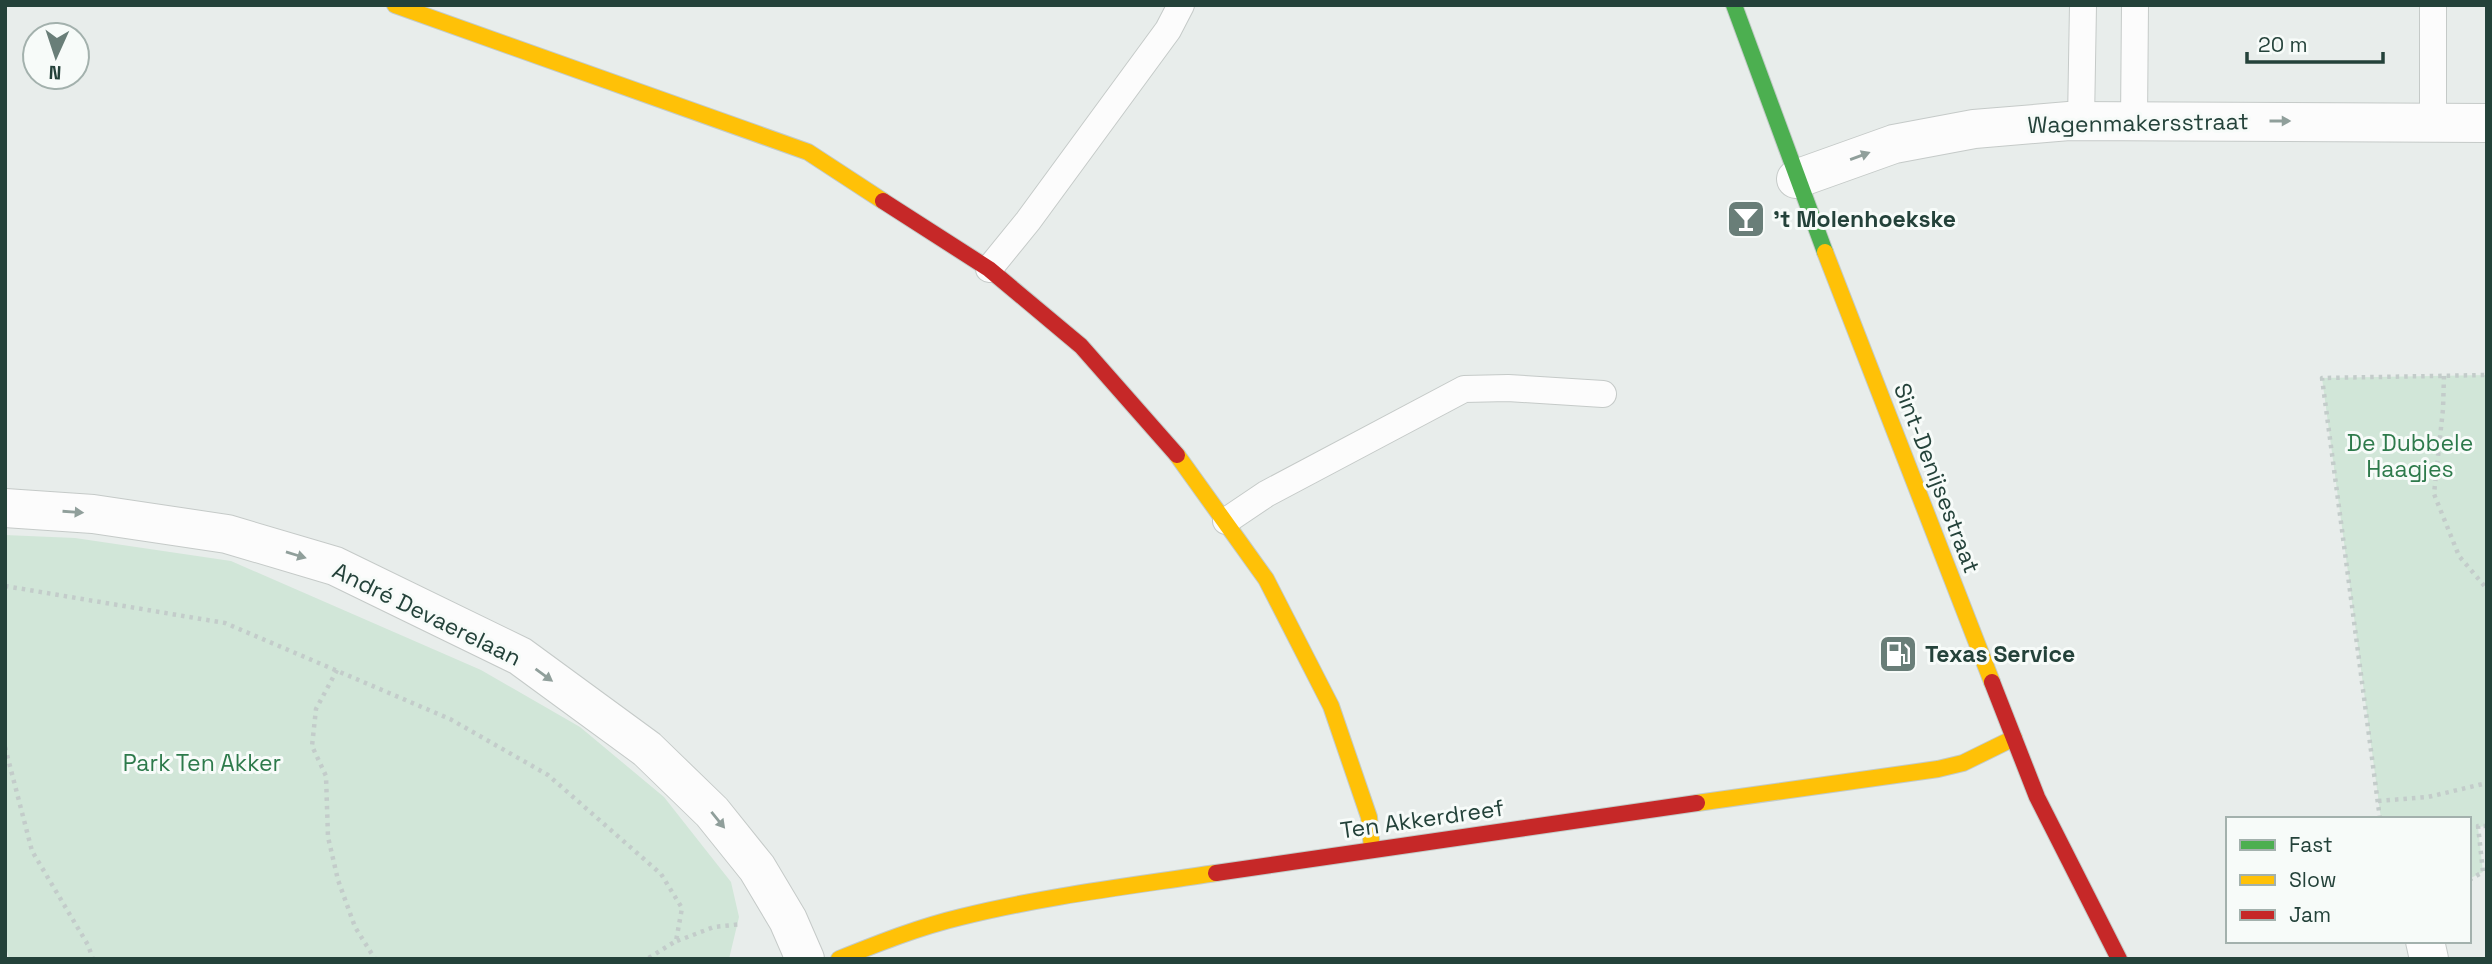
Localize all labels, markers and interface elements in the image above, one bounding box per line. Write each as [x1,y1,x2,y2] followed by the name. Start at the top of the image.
[21,21,91,91] north arrow
[2247,21,2384,65] scale bar
[2258,31,2308,58] text: 20 m
[48,60,62,85] text: N
[2027,106,2249,140] street label: Wagenmakersstraat
[2269,115,2291,127] one-way arrow
[1850,150,1871,161] one-way arrow
[1725,198,1767,240] bar icon: 't Molenhoekske
[1773,204,1956,234] place label: 't Molenhoekske
[1887,379,1987,577] street label: Sint-Denijsestraat
[2347,428,2473,484] park label: De Dubbele Haagjes
[63,507,85,518] one-way arrow
[286,550,307,560] one-way arrow
[328,555,526,673] street label: André Devaerelaan
[1877,633,1919,675] fuel station icon: Texas Service
[1925,639,2075,669] place label: Texas Service
[535,667,553,681] one-way arrow
[123,748,281,778] park label: Park Ten Akker
[1338,793,1506,845] street label: Ten Akkerdreef
[711,811,726,829] one-way arrow
[2226,817,2471,943] legend
[2289,831,2333,858] text: Fast
[2289,866,2337,893] text: Slow
[2289,901,2331,928] text: Jam

